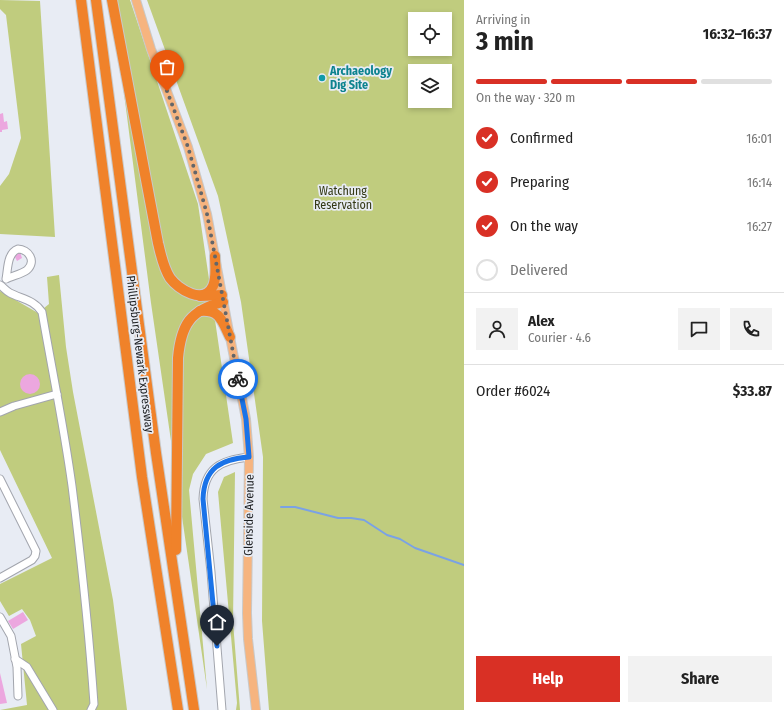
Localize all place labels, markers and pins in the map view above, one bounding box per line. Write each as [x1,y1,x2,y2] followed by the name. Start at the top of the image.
[150,50,184,91] pin
[329,64,392,92] place label: Archaeology Dig Site
[317,73,327,83] marker: Archaeology Dig Site
[200,605,234,646] pin

